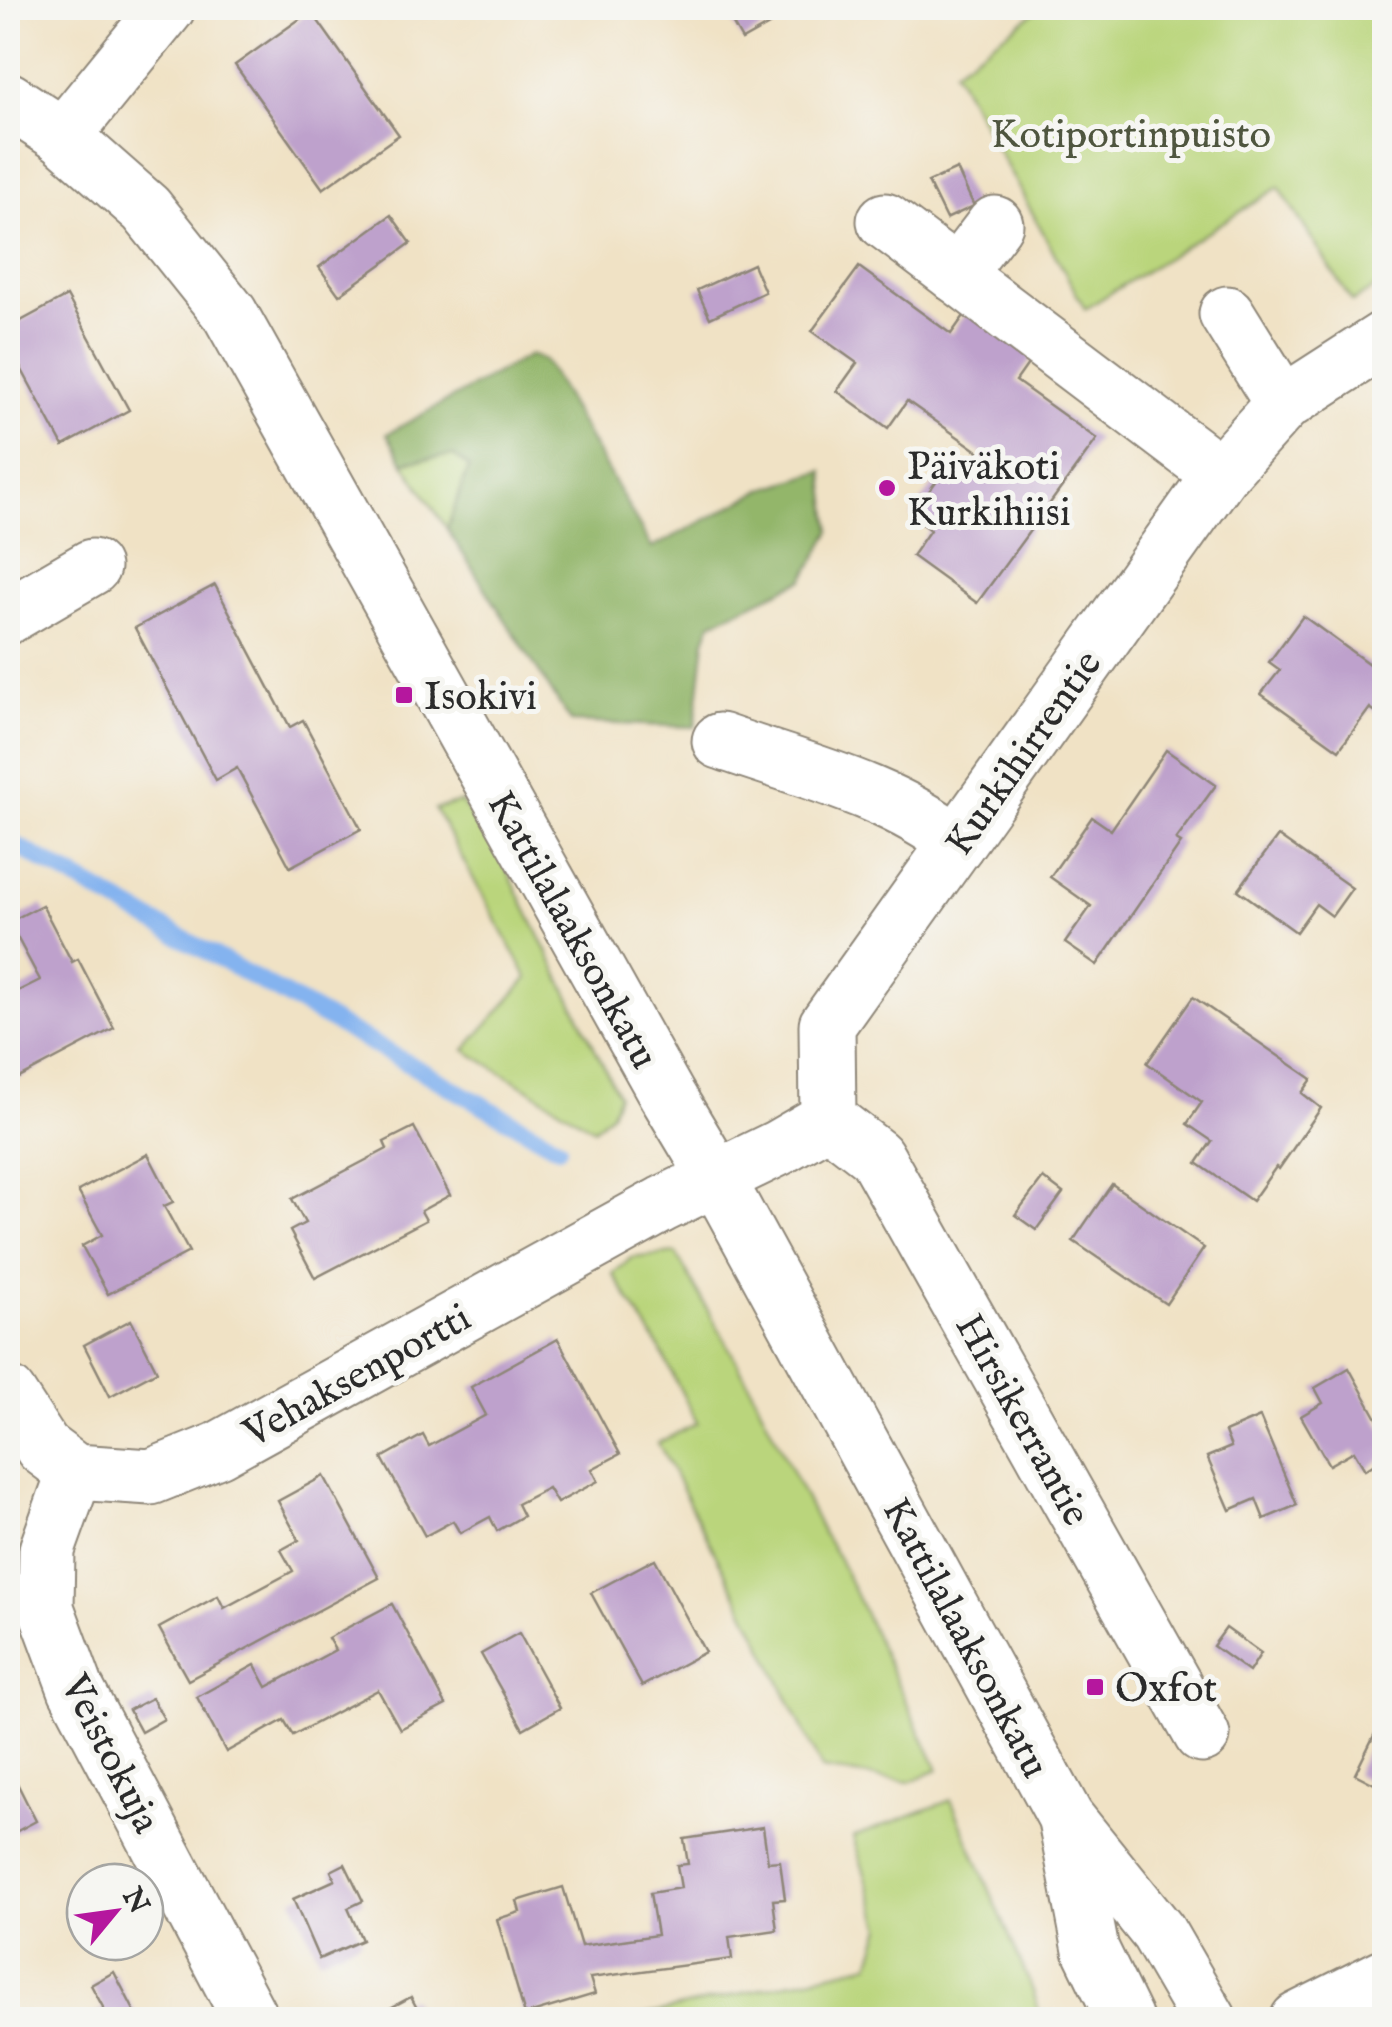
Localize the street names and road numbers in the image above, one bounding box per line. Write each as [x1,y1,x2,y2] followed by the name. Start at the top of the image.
[935,641,1114,867] street label: Kurkihirrentie
[474,783,668,1078] street label: Kattilalaaksonkatu
[234,1294,480,1461] street label: Vehaksenportti
[942,1306,1100,1536] street label: Hirsikerrantie
[869,1490,1059,1787] street label: Kattilalaaksonkatu
[47,1666,171,1843] street label: Veistokuja

